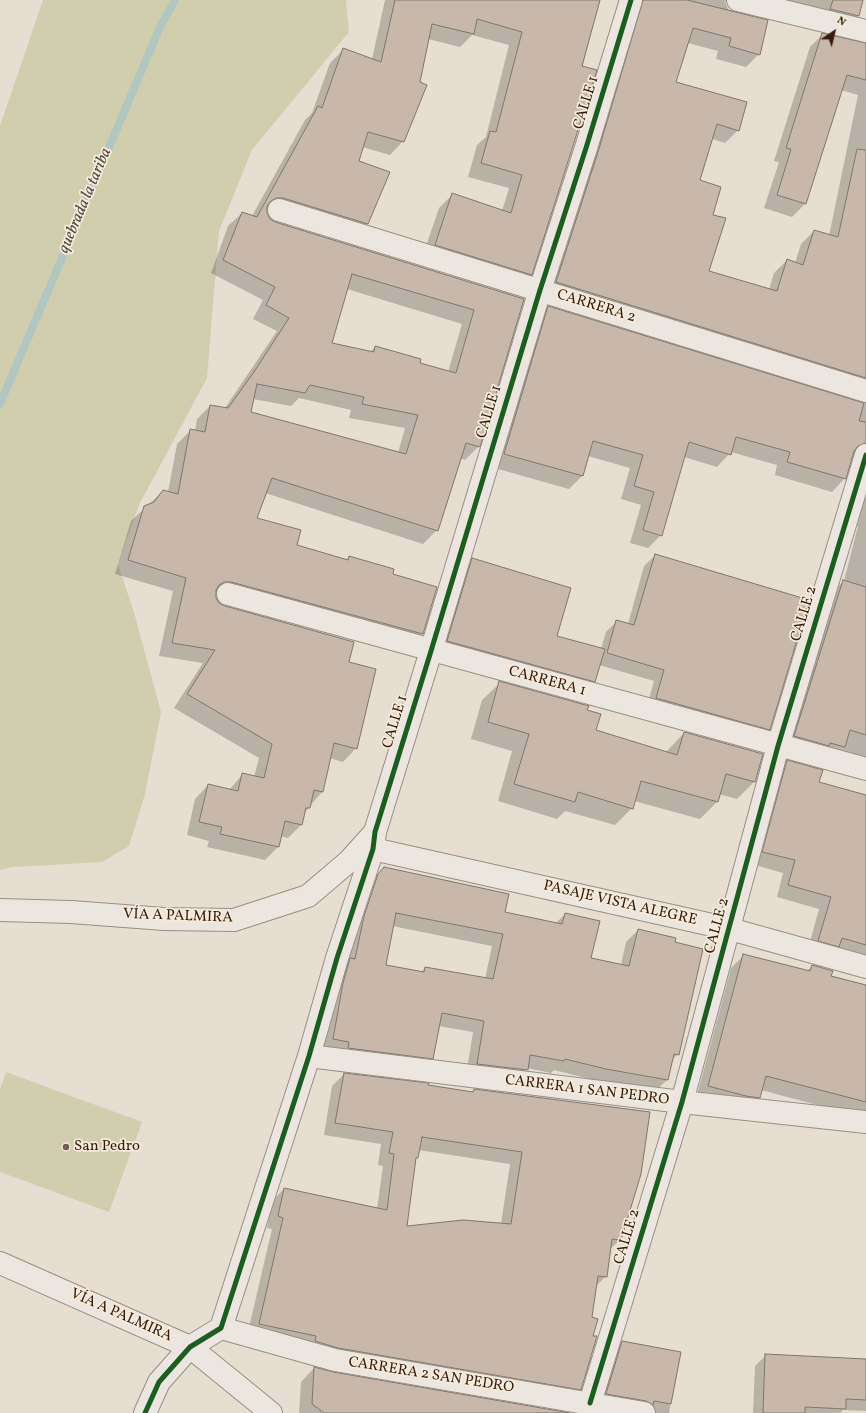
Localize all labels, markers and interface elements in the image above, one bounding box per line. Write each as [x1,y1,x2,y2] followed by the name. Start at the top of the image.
[814,12,854,52] north arrow
[834,13,849,30] text: N
[570,74,604,132] street label: CALLE 1
[55,146,117,256] water label: quebrada la tariba
[554,286,638,328] street label: CARRERA 2
[473,383,507,441] street label: CALLE 1
[788,584,822,644] street label: CALLE 2
[506,663,588,701] street label: CARRERA 1
[379,693,413,751] street label: CALLE 1
[541,878,699,930] street label: PASAJE VISTA ALEGRE
[702,896,734,956] street label: CALLE 2
[123,906,233,928] street label: VÍA A PALMIRA
[504,1072,670,1110] street label: CARRERA 1 SAN PEDRO
[74,1138,140,1156] place label: San Pedro
[61,1142,71,1152] marker: San Pedro
[611,1207,645,1267] street label: CALLE 2
[67,1285,175,1347] street label: VÍA A PALMIRA
[347,1354,515,1398] street label: CARRERA 2 SAN PEDRO

